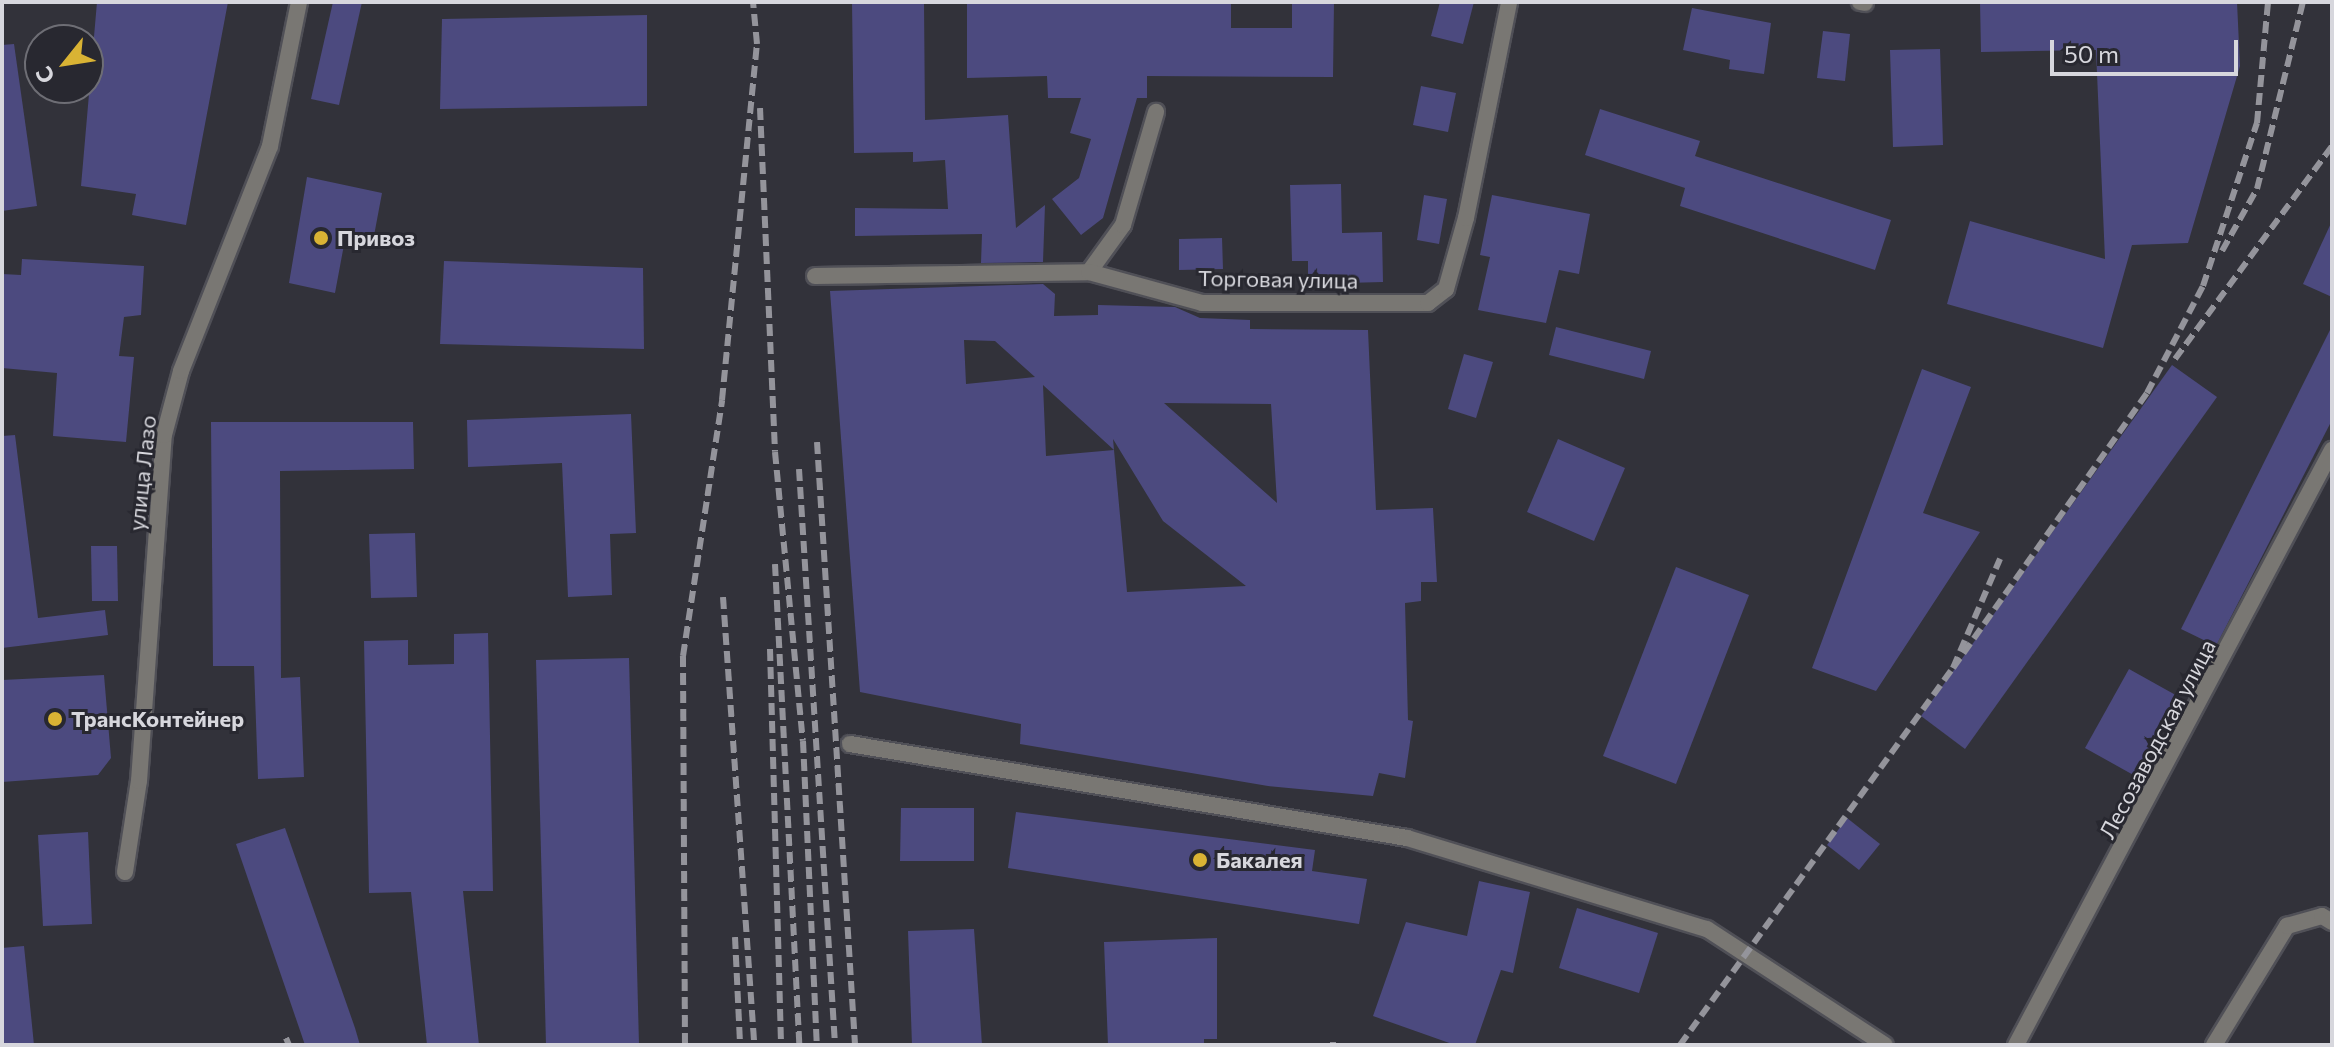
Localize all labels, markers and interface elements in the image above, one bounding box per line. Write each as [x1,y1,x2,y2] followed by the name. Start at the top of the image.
[24,24,104,104] north arrow
[2054,24,2242,74] scale bar
[2064,39,2119,68] text: 50 m
[29,62,60,89] text: С
[337,225,415,251] place label: Привоз
[312,229,330,247] marker: Привоз
[1198,264,1358,294] street label: Торговая улица
[123,414,161,532] street label: улица Лазо
[2093,635,2221,843] street label: Лесозаводская улица
[71,706,244,732] place label: ТрансКонтейнер
[46,710,64,728] marker: ТрансКонтейнер
[1216,847,1303,873] place label: Бакалея
[1191,851,1209,869] marker: Бакалея

